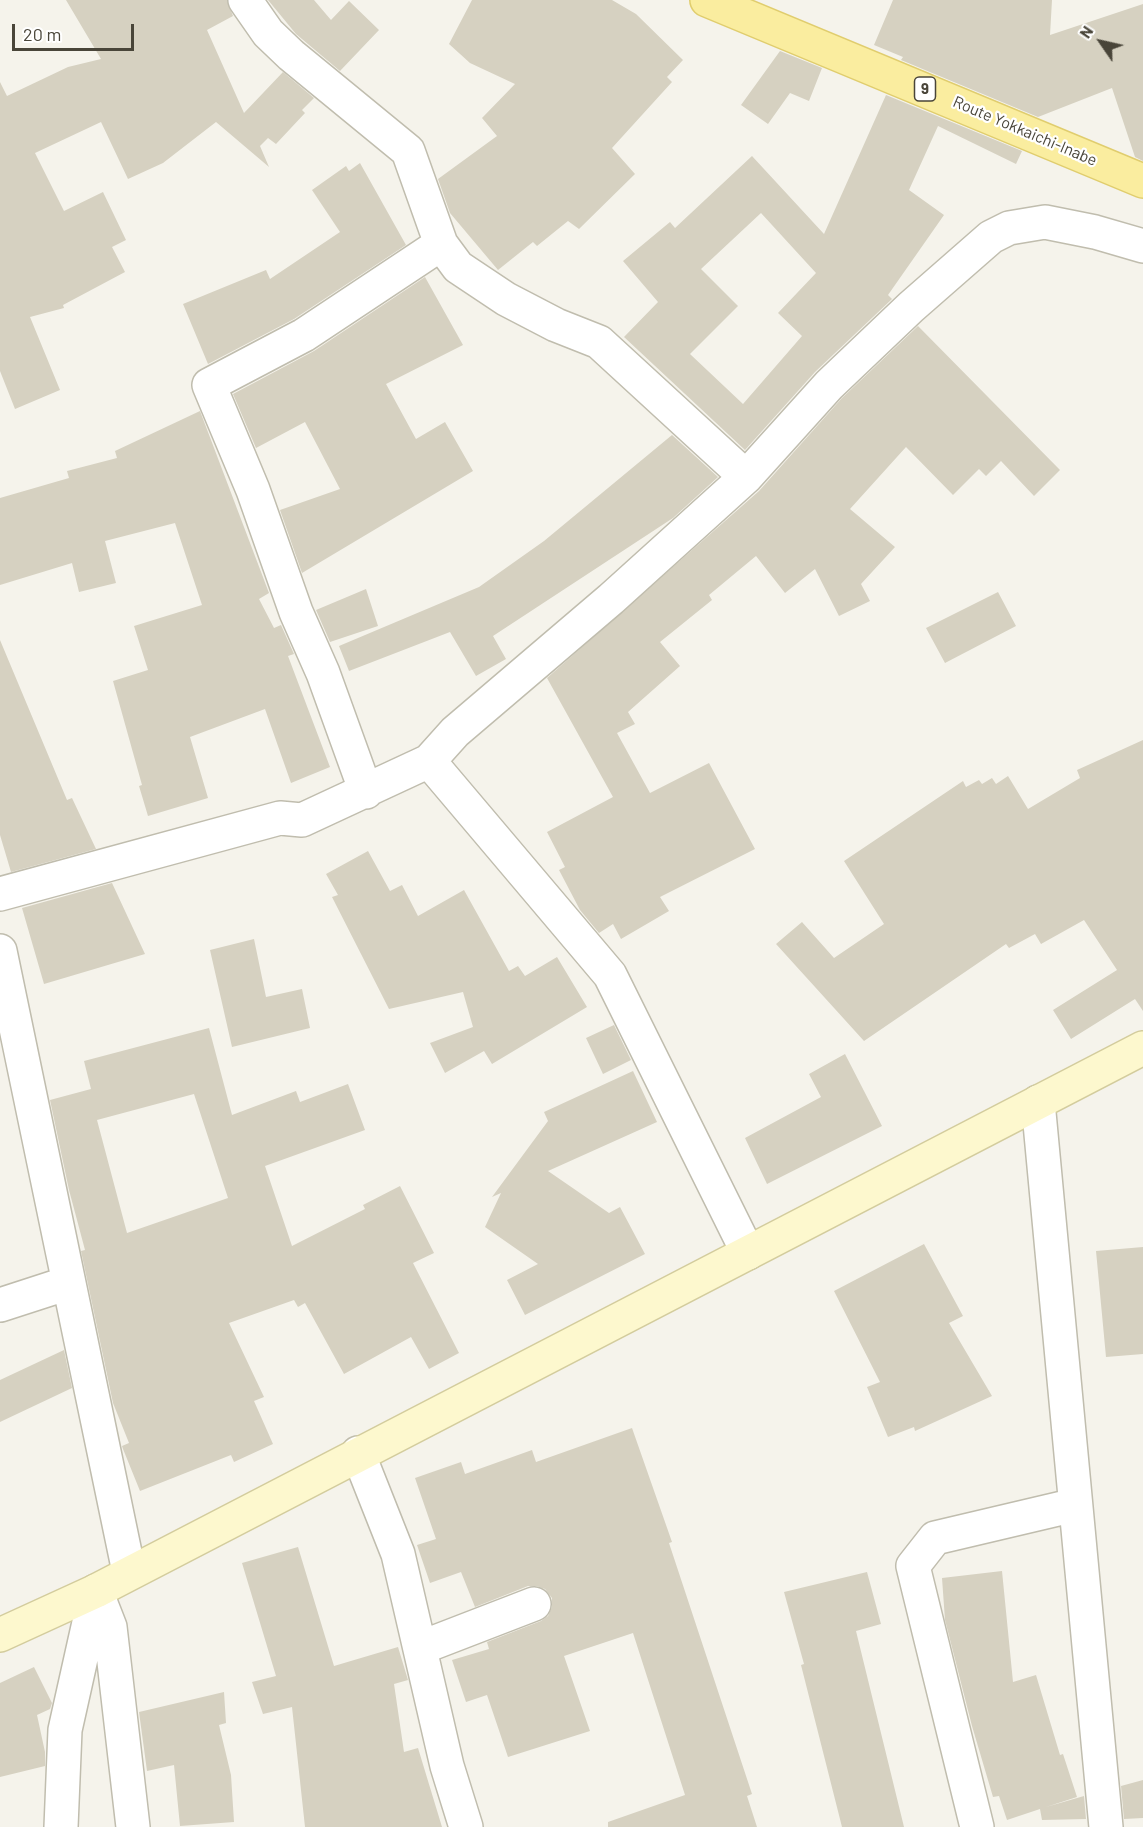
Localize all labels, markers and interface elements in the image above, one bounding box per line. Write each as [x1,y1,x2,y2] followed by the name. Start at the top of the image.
[15,12,136,50] scale bar
[1071,12,1131,72] north arrow
[1075,22,1097,41] text: N
[23,23,61,45] text: 20 m
[914,77,936,101] road number: 9
[950,92,1100,170] street label: Route Yokkaichi-Inabe

